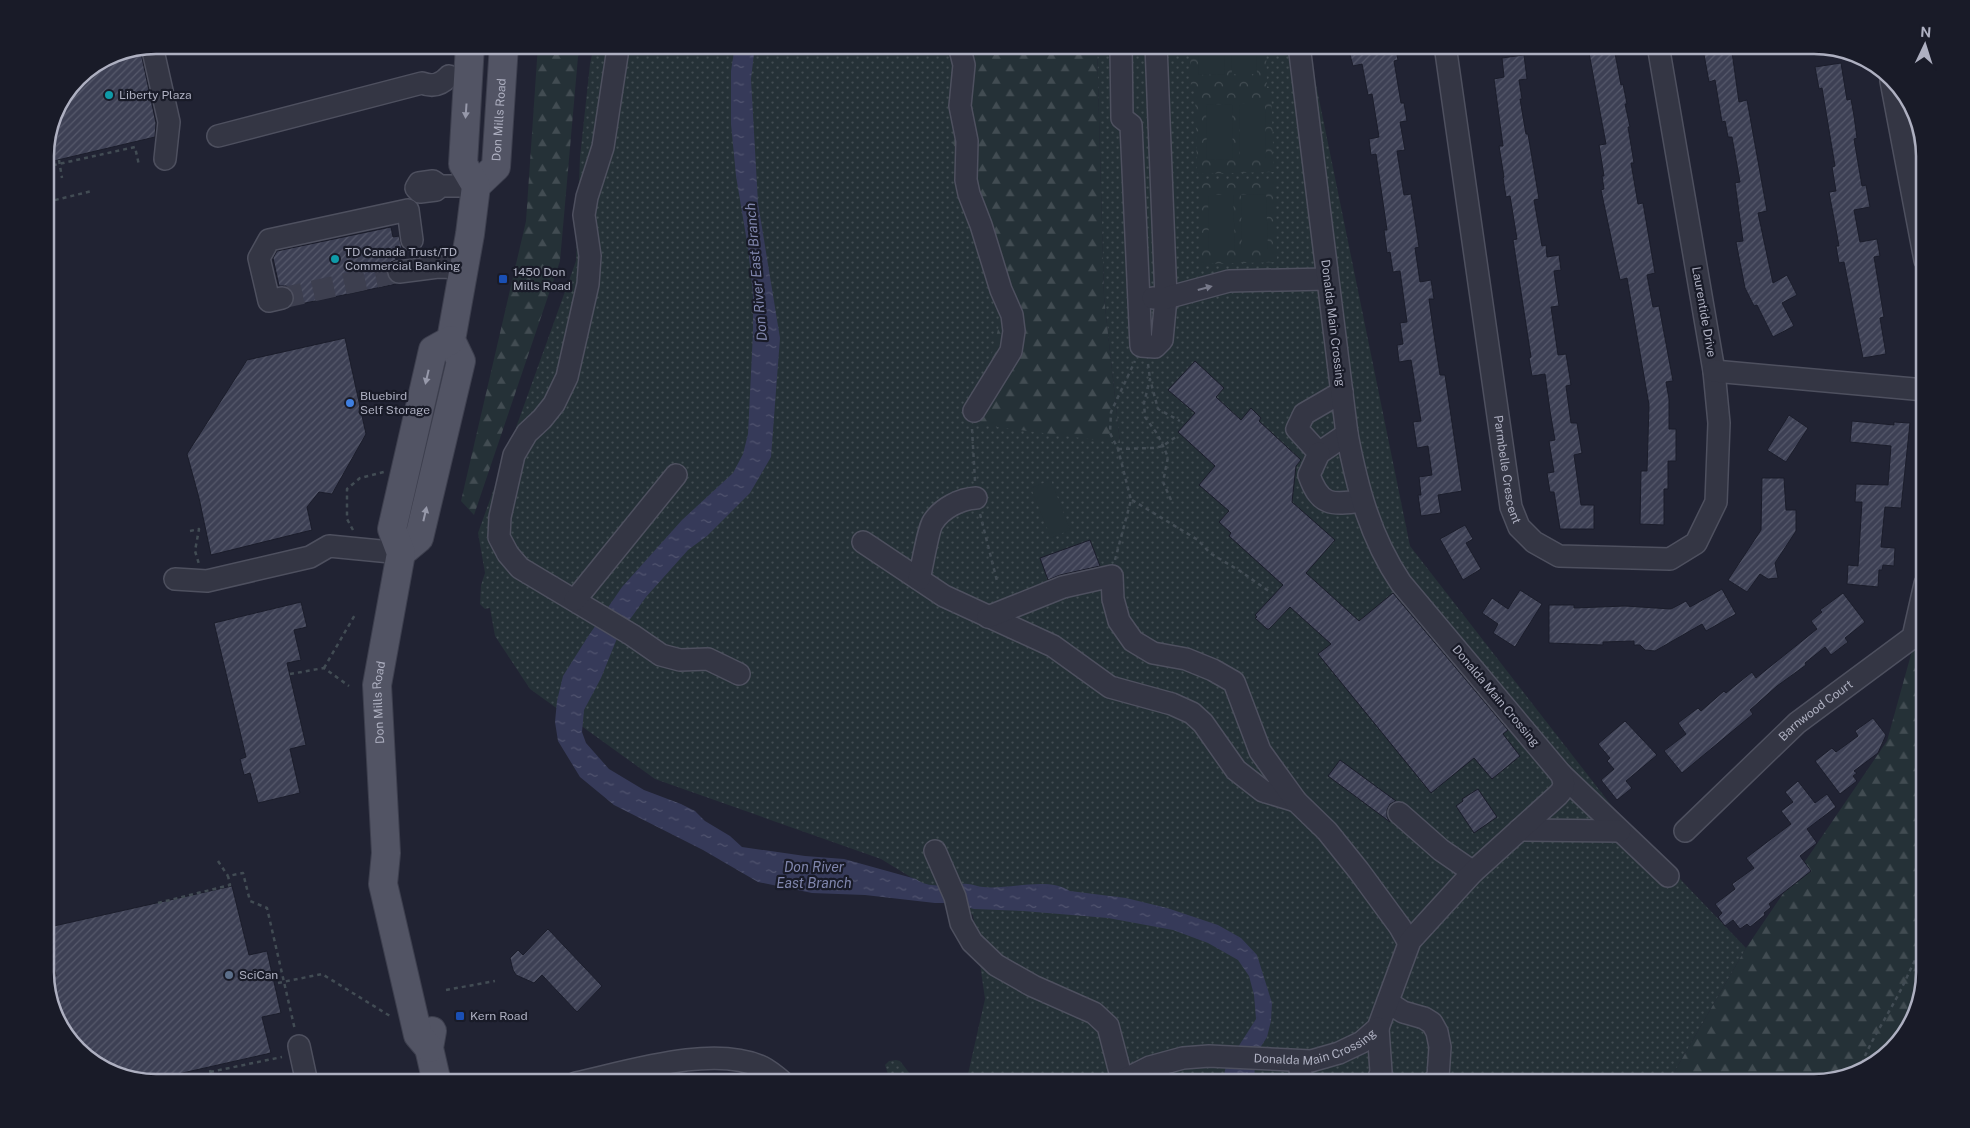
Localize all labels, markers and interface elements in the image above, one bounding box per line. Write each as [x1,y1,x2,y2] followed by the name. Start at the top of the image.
[1900,20,1950,70] north arrow
[1920,24,1932,40] text: N
[489,78,509,162] street label: Don Mills Road
[119,88,192,102] place label: Liberty Plaza
[103,89,115,101] marker: Liberty Plaza
[461,103,469,119] one-way arrow
[742,202,770,342] water label: Don River East Branch
[345,245,461,273] place label: TD Canada Trust/TD Commercial Banking
[329,253,341,265] marker: TD Canada Trust/TD Commercial Banking
[1318,259,1348,387] street label: Donalda Main Crossing
[513,265,571,293] place label: 1450 Don Mills Road
[1689,266,1719,359] street label: Laurentide Drive
[497,273,509,285] marker: 1450 Don Mills Road
[1197,283,1212,291] one-way arrow
[423,369,431,384] one-way arrow
[360,389,430,417] place label: Bluebird Self Storage
[344,397,356,409] marker: Bluebird Self Storage
[1491,414,1524,526] street label: Parmbelle Crescent
[421,506,429,521] one-way arrow
[1450,642,1542,750] street label: Donalda Main Crossing
[370,660,388,744] street label: Don Mills Road
[1776,677,1856,744] street label: Barnwood Court
[776,859,852,891] water label: Don River East Branch
[239,968,278,982] place label: SciCan
[223,969,235,981] marker: SciCan
[470,1009,528,1023] place label: Kern Road
[454,1010,466,1022] marker: Kern Road
[1253,1026,1379,1068] street label: Donalda Main Crossing

